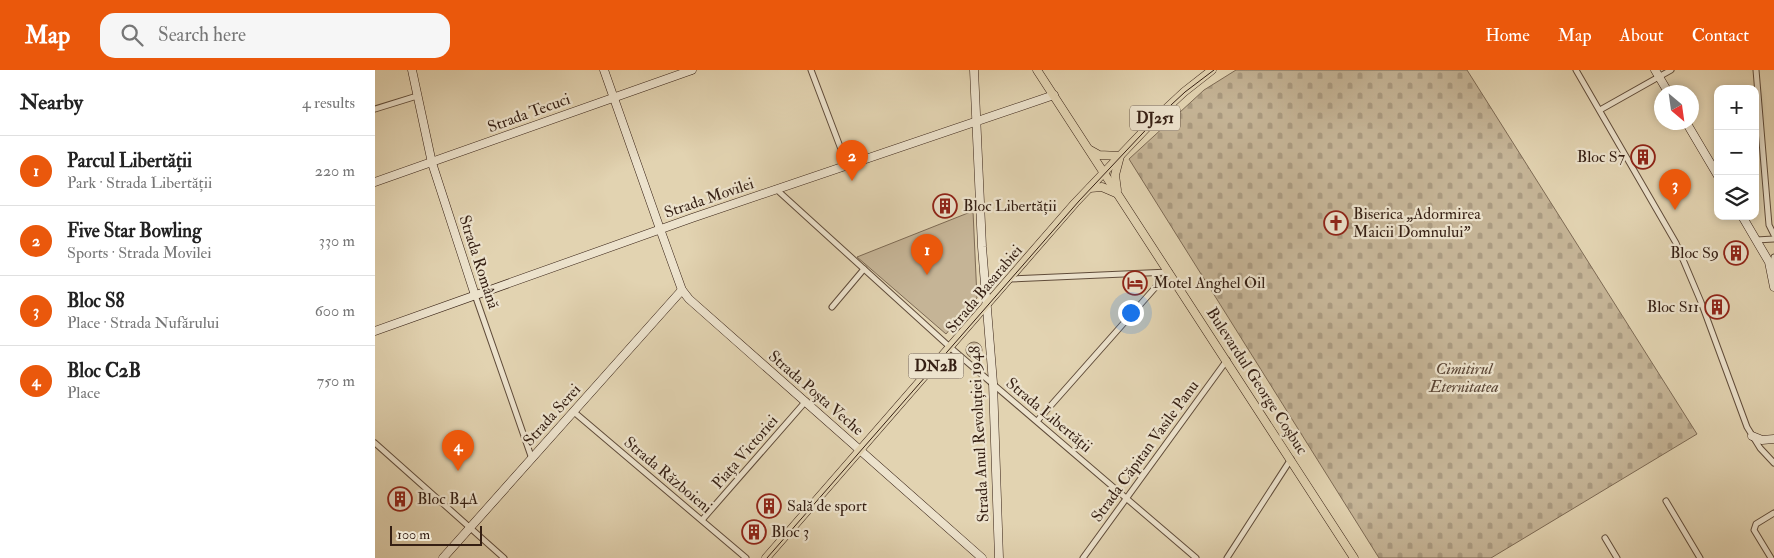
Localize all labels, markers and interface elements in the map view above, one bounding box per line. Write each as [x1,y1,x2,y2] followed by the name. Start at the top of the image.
[100,13,450,58] search box
[25,20,70,51] text: Map
[118,21,146,49] icon: search
[158,23,246,47] text: Search here
[1485,24,1530,47] text: Home
[1558,24,1592,47] text: Map
[1620,24,1664,47] text: About
[1692,24,1749,47] text: Contact
[1654,85,1699,130] north arrow
[1714,85,1759,220] map controls
[1714,85,1759,130] button: +
[20,89,83,116] text: Nearby
[485,89,573,137] street label: Strada Tecuci
[302,93,355,113] text: 4 results
[1130,106,1180,130] road number: DJ251
[1714,130,1759,175] button: −
[836,140,868,181] pin: 2
[1630,144,1656,170] building icon: Bloc S7
[1577,147,1626,167] place label: Bloc S7
[67,149,192,173] text: Parcul Libertății
[33,161,39,181] text: 1
[315,161,355,181] text: 220 m
[1659,169,1691,210] pin: 3
[67,173,212,193] text: Park · Strada Libertății
[662,173,756,223] street label: Strada Movilei
[1714,175,1759,220] button: layers
[932,193,958,219] building icon: Bloc Libertății
[963,196,1057,216] place label: Bloc Libertății
[1353,204,1481,242] place label: Biserica „Adormirea Maicii Domnului”
[1323,210,1349,236] church icon: Biserica „Adormirea Maicii Domnului”
[454,213,504,312] street label: Strada Română
[67,219,202,243] text: Five Star Bowling
[32,231,40,251] text: 2
[319,231,355,251] text: 330 m
[911,234,943,275] pin: 1
[1723,240,1749,266] building icon: Bloc S9
[941,241,1027,337] street label: Strada Basarabiei
[67,243,212,263] text: Sports · Strada Movilei
[1670,243,1719,263] place label: Bloc S9
[1122,270,1148,296] hotel icon: Motel Anghel Oil
[1153,273,1265,293] place label: Motel Anghel Oil
[67,289,124,313] text: Bloc S8
[1704,294,1730,320] building icon: Bloc S11
[1647,297,1699,317] place label: Bloc S11
[1118,300,1144,326] your location
[33,301,39,321] text: 3
[315,301,355,321] text: 600 m
[1202,304,1312,459] street label: Bulevardul George Coșbuc
[67,313,219,333] text: Place · Strada Nufărului
[964,345,994,523] street label: Strada Anul Revoluției 1948
[764,346,868,440] street label: Strada Poșta Veche
[909,354,963,378] road number: DN2B
[67,359,141,383] text: Bloc C2B
[1428,359,1499,397] park label: Cimitirul Eternitatea
[32,371,40,391] text: 4
[317,371,355,391] text: 750 m
[1002,373,1096,457] street label: Strada Libertății
[1087,376,1204,526] street label: Strada Căpitan Vasile Panu
[519,380,585,450] street label: Strada Serei
[67,383,100,403] text: Place
[708,411,782,493] street label: Piața Victoriei
[442,430,474,471] pin: 4
[620,432,716,518] street label: Strada Războieni
[387,486,413,512] building icon: Bloc B4A
[417,489,478,509] place label: Bloc B4A
[756,493,782,519] building icon: Sală de sport
[787,496,867,517] place label: Sală de sport
[741,519,767,545] building icon: Bloc 3
[771,522,809,542] place label: Bloc 3
[390,523,483,546] scale bar
[397,526,430,543] text: 100 m

